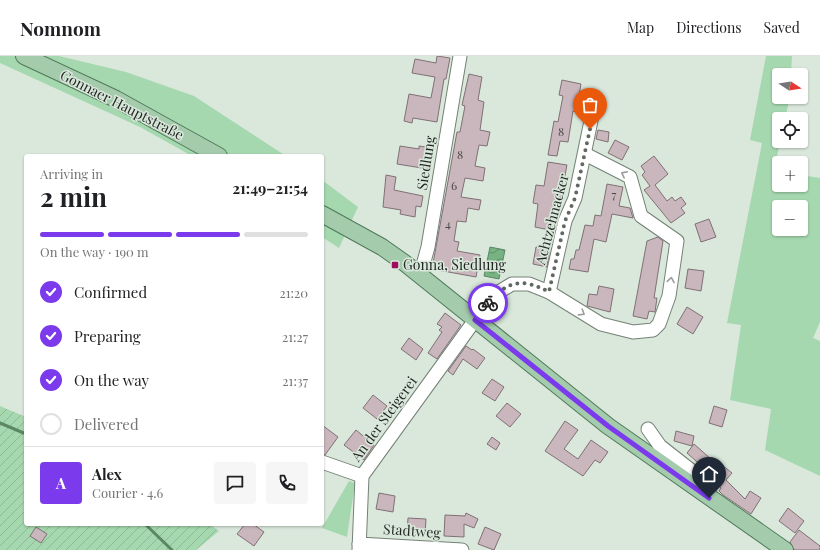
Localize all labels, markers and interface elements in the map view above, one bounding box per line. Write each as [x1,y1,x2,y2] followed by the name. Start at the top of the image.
[20,15,101,41] text: Nomnom
[627,18,654,37] text: Map
[676,18,742,37] text: Directions
[764,18,800,37] text: Saved
[57,65,187,144] street label: Gonnaer Hauptstraße
[772,68,808,104] north arrow
[772,68,808,236] map controls
[573,88,607,129] pin
[579,94,601,116] icon: bag
[772,112,808,148] button: locate
[558,123,564,139] house number: 8
[412,134,439,191] street label: Siedlung
[457,146,463,162] house number: 8
[772,156,808,192] button: +
[40,165,103,182] text: Arriving in
[530,170,573,267] street label: Achtzehnacker
[621,171,628,179] one-way arrow
[451,177,457,193] house number: 6
[232,178,308,198] text: 21:49–21:54
[40,179,107,214] text: 2 min
[612,186,617,202] house number: 7
[772,200,808,236] button: −
[445,215,451,231] house number: 4
[40,243,149,260] text: On the way · 190 m
[403,255,507,274] place label: Gonna, Siedlung
[390,260,400,270] marker: Gonna, Siedlung
[666,276,675,283] one-way arrow
[40,281,62,303] icon: check
[74,282,147,302] text: Confirmed
[468,283,508,323] courier
[279,284,308,301] text: 21:20
[477,292,499,314] icon: bike
[578,308,585,315] one-way arrow
[40,325,62,347] icon: check
[74,326,141,346] text: Preparing
[282,328,308,345] text: 21:27
[40,369,62,391] icon: check
[74,370,149,390] text: On the way
[282,372,308,389] text: 21:37
[346,372,421,466] street label: An der Steigerei
[74,414,139,434] text: Delivered
[692,457,726,498] pin
[214,462,256,504] button: chat
[266,462,308,504] button: phone
[698,463,720,485] icon: home
[92,464,122,484] text: Alex
[56,473,66,493] text: A
[92,484,163,501] text: Courier · 4.6
[383,519,442,542] street label: Stadtweg

